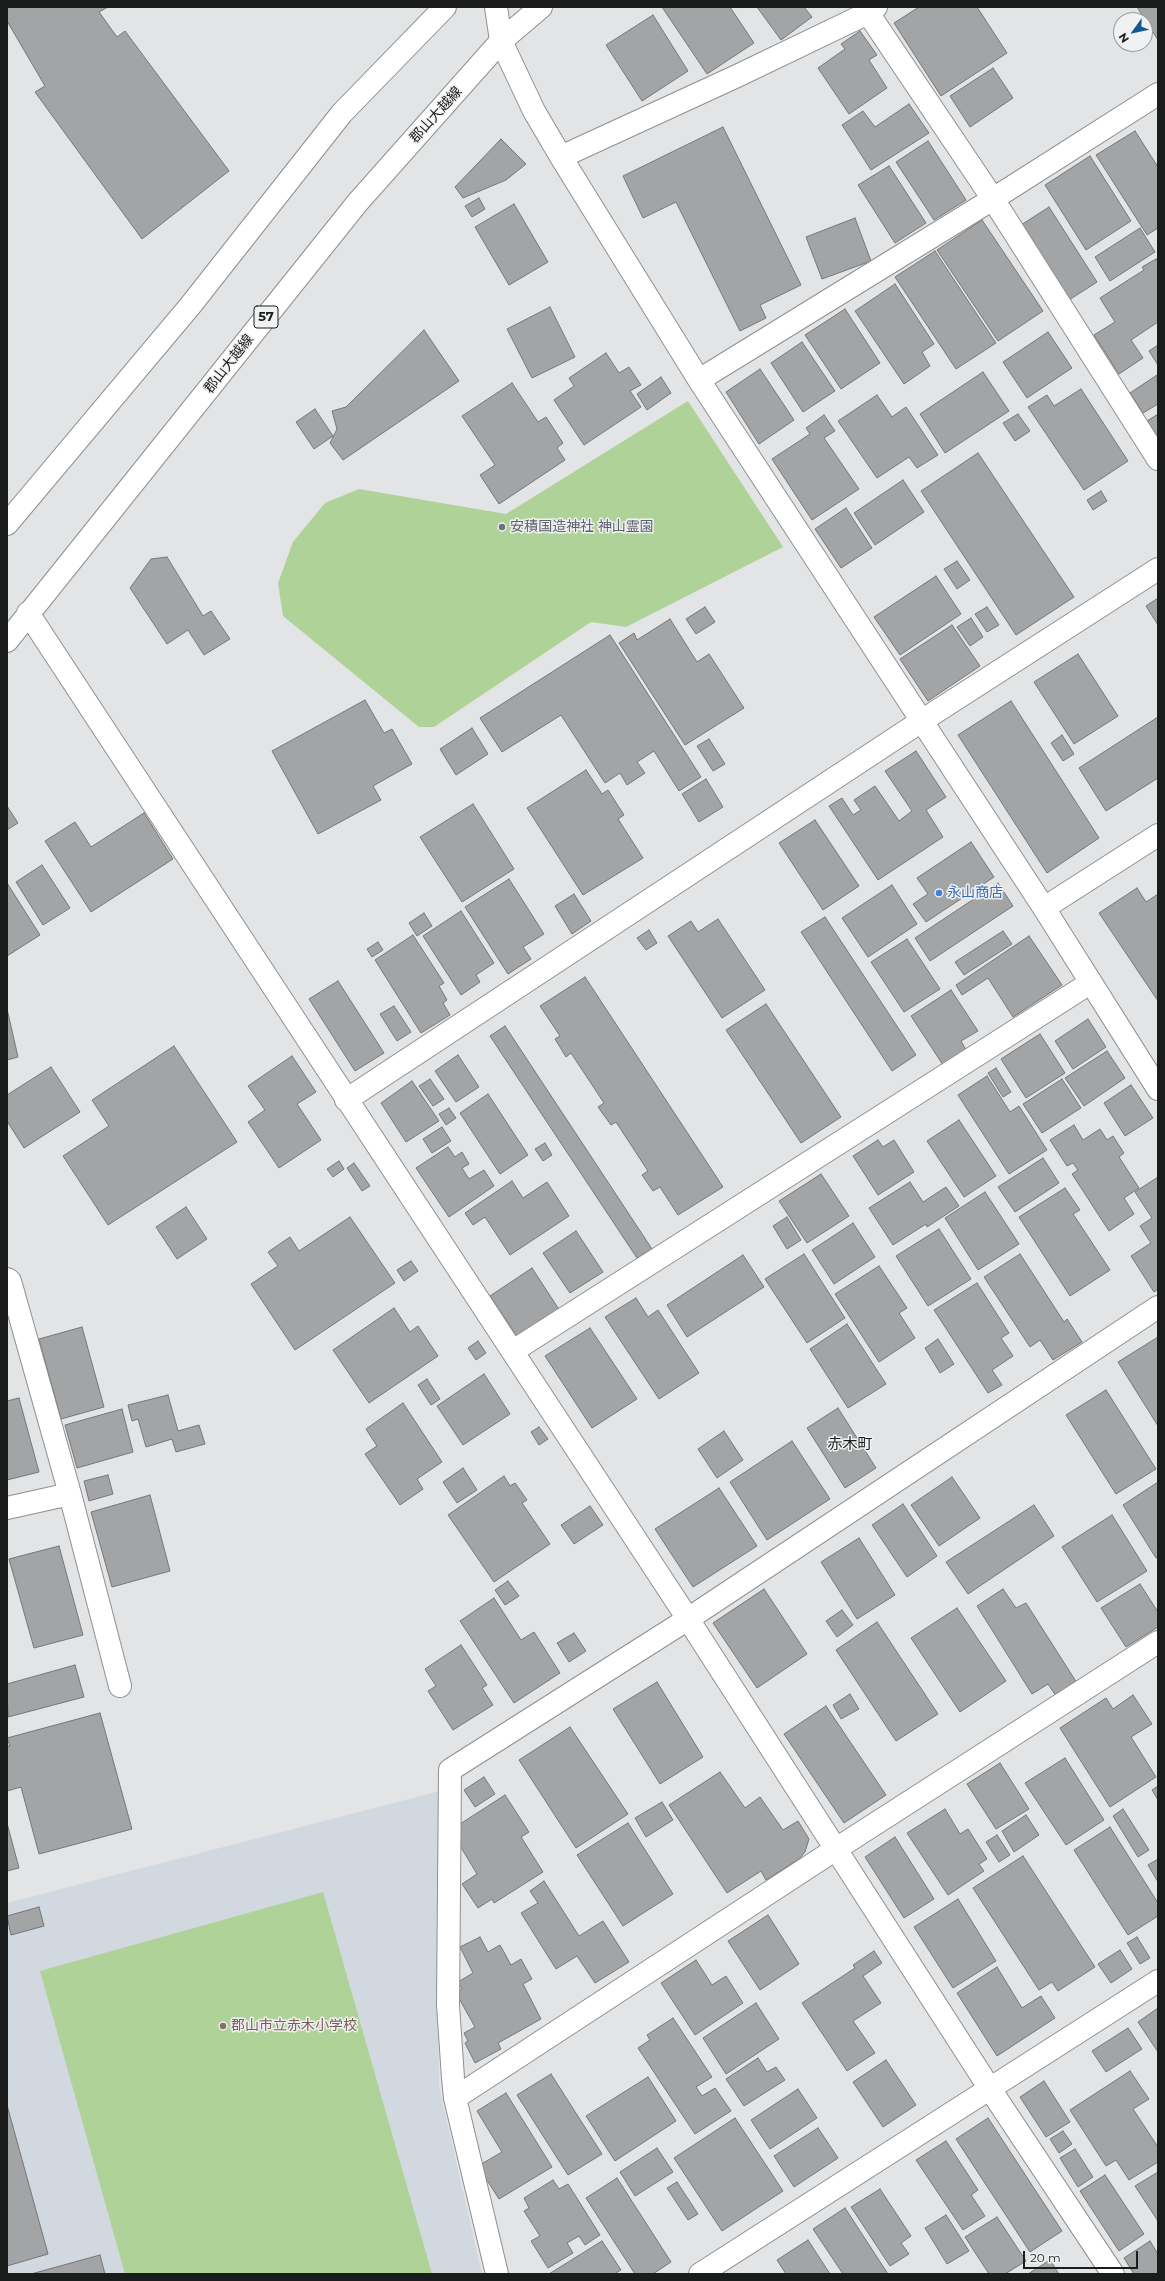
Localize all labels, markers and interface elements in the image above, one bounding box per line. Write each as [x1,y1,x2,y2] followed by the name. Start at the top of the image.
[1113,12,1153,52] north arrow
[1115,30,1132,46] text: N
[406,83,466,147] street label: 郡山大越線
[254,306,278,328] road number: 57
[201,331,257,397] street label: 郡山大越線
[510,519,654,535] place label: 安積国造神社 神山霊園
[497,522,507,532] marker: 安積国造神社 神山霊園
[947,885,1003,901] place label: 永山商店
[934,888,944,898] marker: 永山商店
[828,1436,872,1454] district label: 赤木町
[231,2018,357,2034] place label: 郡山市立赤木小学校
[218,2021,228,2031] marker: 郡山市立赤木小学校
[1025,2243,1140,2269] scale bar
[1030,2250,1061,2265] text: 20 m

